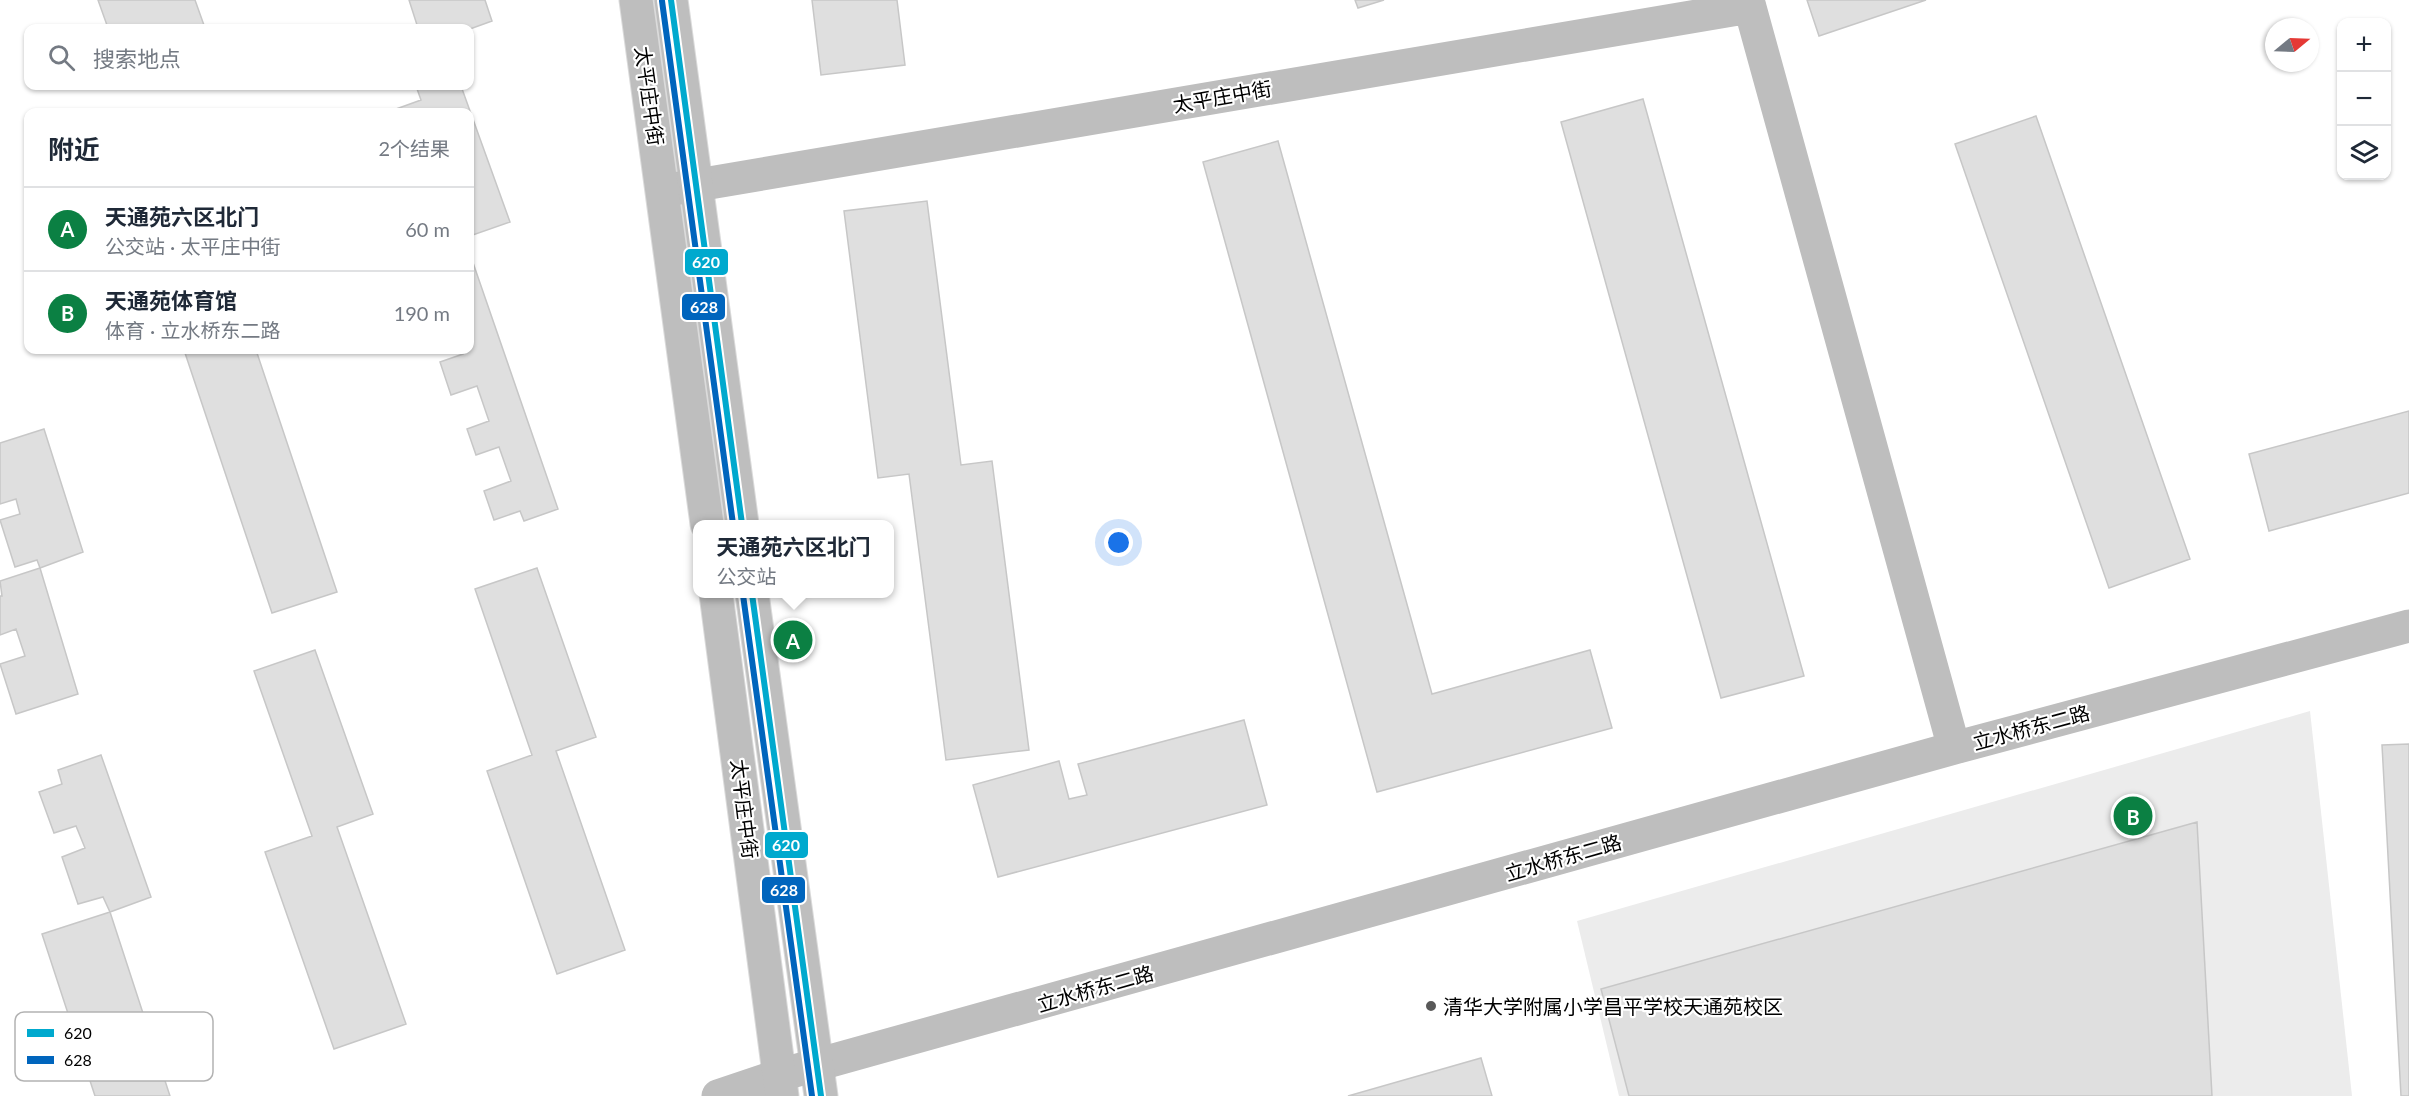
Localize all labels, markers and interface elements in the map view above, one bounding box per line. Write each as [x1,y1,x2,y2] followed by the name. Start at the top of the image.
[2265,18,2319,72] north arrow
[2337,18,2391,180] map controls
[2337,18,2391,72] button: +
[24,24,474,90] search box
[45,41,78,74] icon: search
[93,45,181,72] text: 搜索地点
[631,45,669,147] street label: 太平庄中街
[2337,72,2391,126] button: −
[1171,75,1273,117] street label: 太平庄中街
[2337,126,2391,180] button: layers
[48,133,100,165] text: 附近
[378,136,450,160] text: 2个结果
[105,203,259,230] text: 天通苑六区北门
[61,217,74,241] text: A
[405,217,450,241] text: 60 m
[105,234,280,258] text: 公交站 · 太平庄中街
[684,248,729,276] line badge: 620
[692,252,720,271] text: 620
[105,287,237,314] text: 天通苑体育馆
[681,293,726,321] line badge: 628
[690,297,718,316] text: 628
[61,301,74,325] text: B
[394,301,450,325] text: 190 m
[105,318,280,342] text: 体育 · 立水桥东二路
[693,520,894,598] popup
[1104,528,1133,557] your location
[716,533,871,560] text: 天通苑六区北门
[716,564,776,588] text: 公交站
[774,618,812,662] pin: A
[1970,700,2092,754] street label: 立水桥东二路
[727,758,763,860] street label: 太平庄中街
[2114,794,2152,838] pin: B
[1502,829,1624,885] street label: 立水桥东二路
[764,831,809,859] line badge: 620
[772,835,800,854] text: 620
[761,876,806,904] line badge: 628
[770,880,798,899] text: 628
[1034,960,1156,1016] street label: 立水桥东二路
[1443,994,1783,1018] place label: 清华大学附属小学昌平学校天通苑校区
[1424,999,1438,1013] marker: 清华大学附属小学昌平学校天通苑校区
[15,1012,213,1081] legend
[64,1023,92,1042] text: 620
[64,1050,92,1069] text: 628

